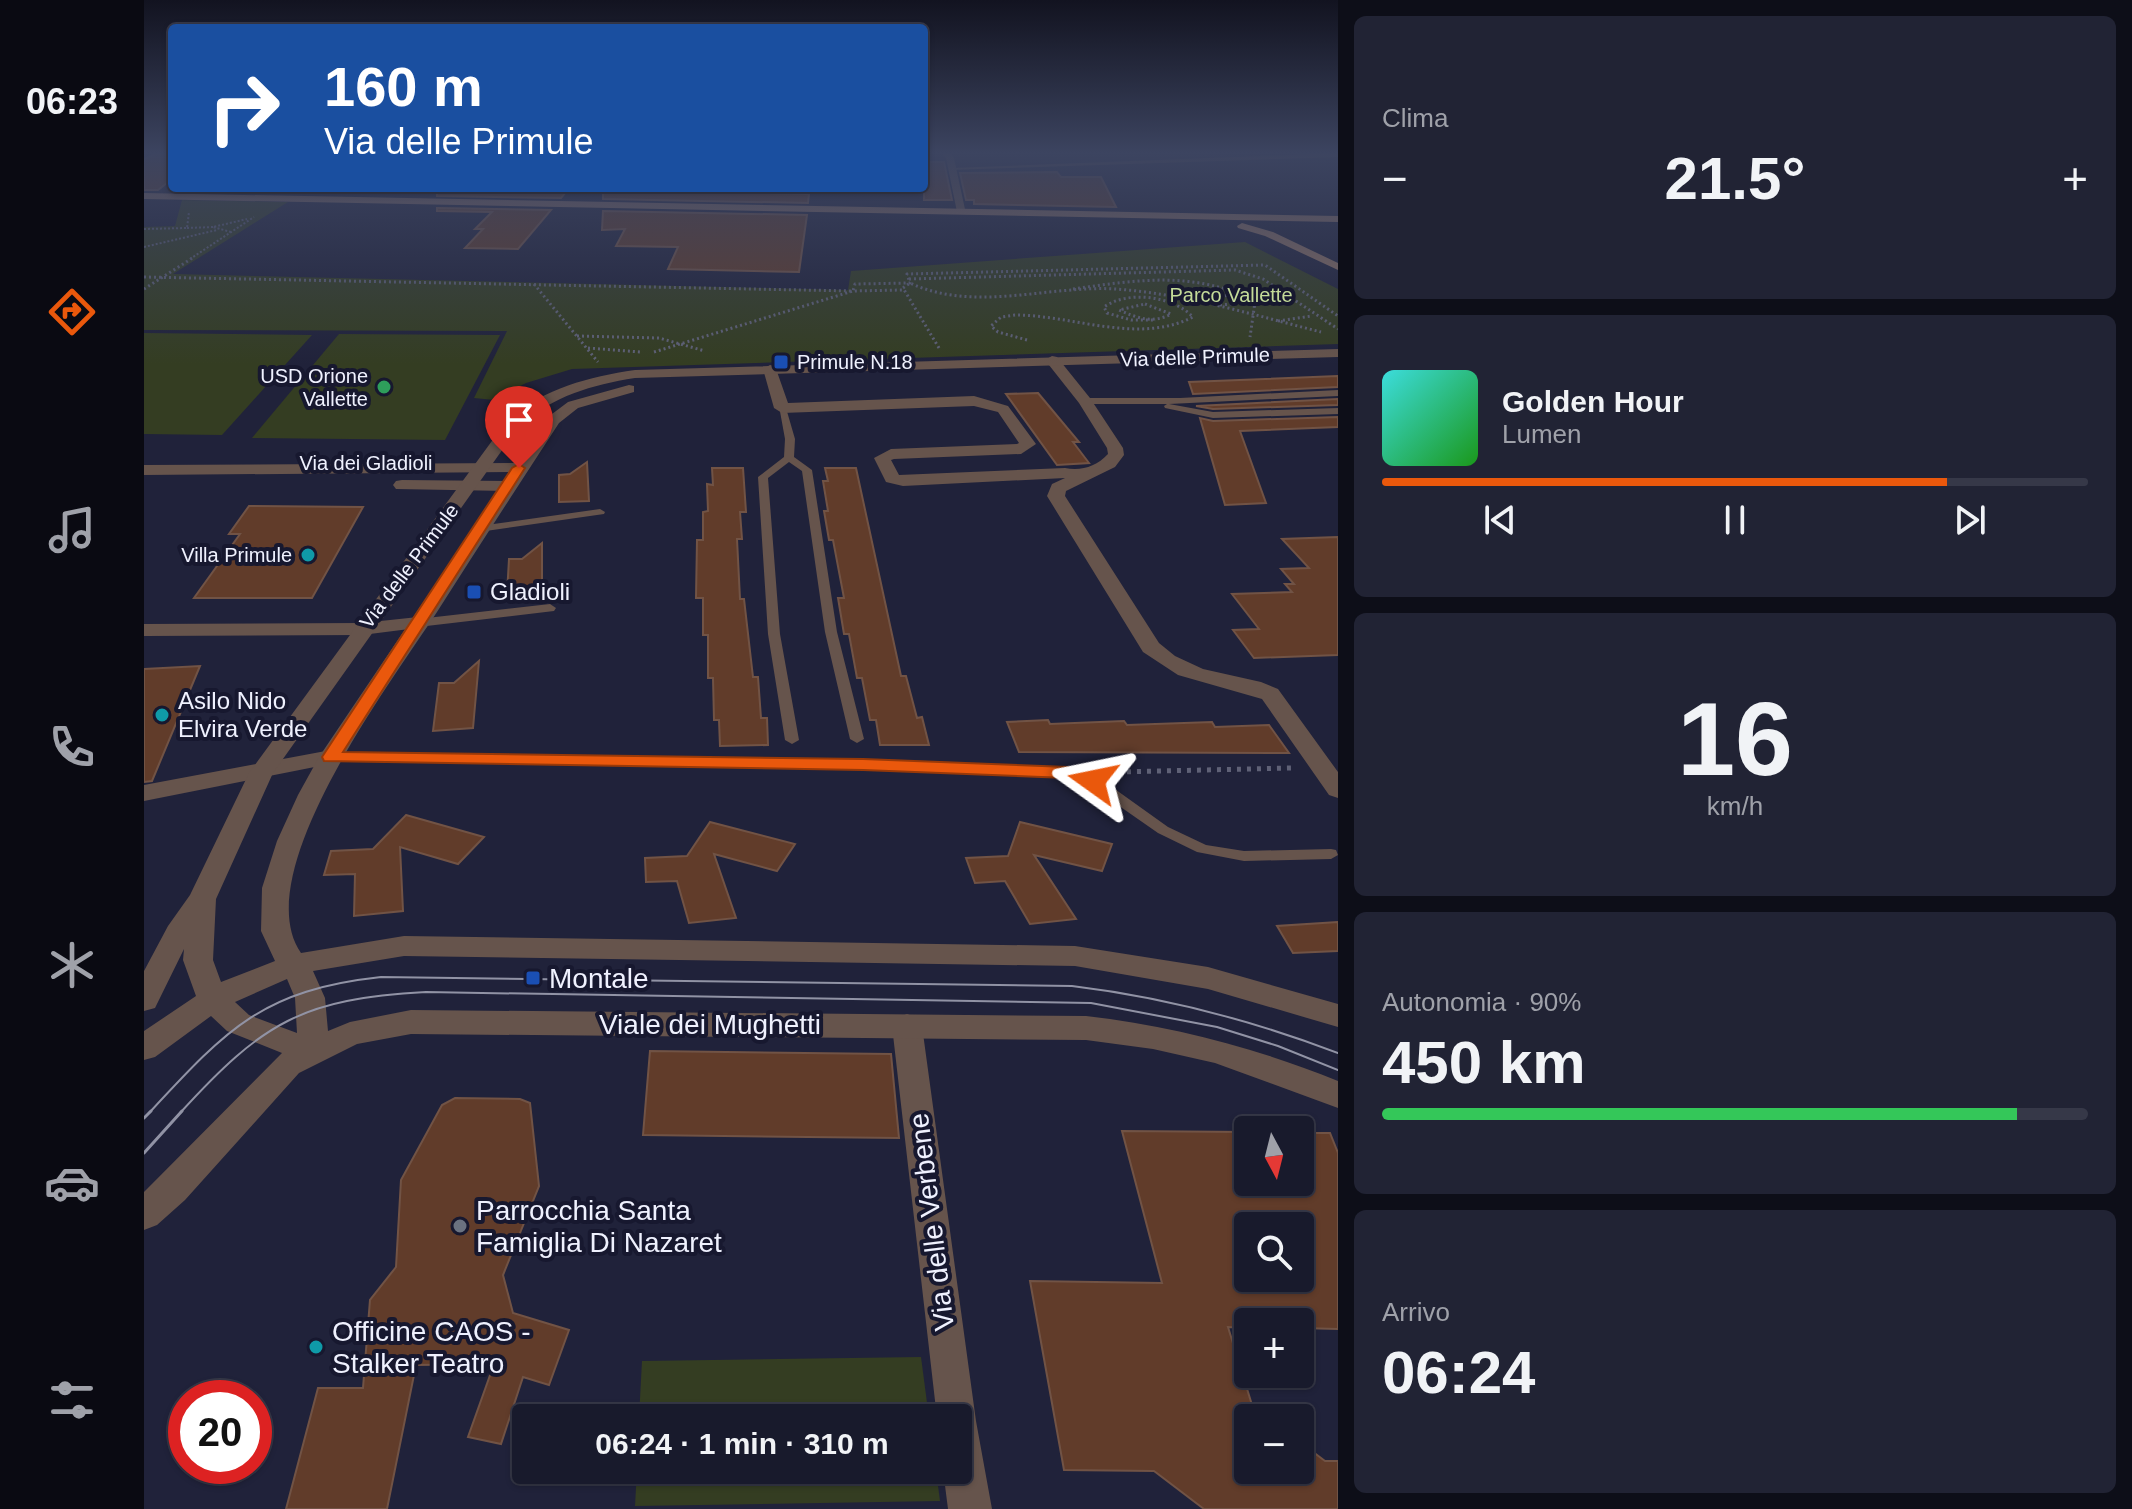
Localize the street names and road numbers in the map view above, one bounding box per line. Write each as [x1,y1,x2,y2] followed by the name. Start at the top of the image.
[1120,343,1270,371] street label: Via delle Primule
[299,452,433,474] street label: Via dei Gladioli
[355,500,463,632] street label: Via delle Primule
[599,1009,821,1040] street label: Viale dei Mughetti
[903,1111,960,1333] street label: Via delle Verbene

